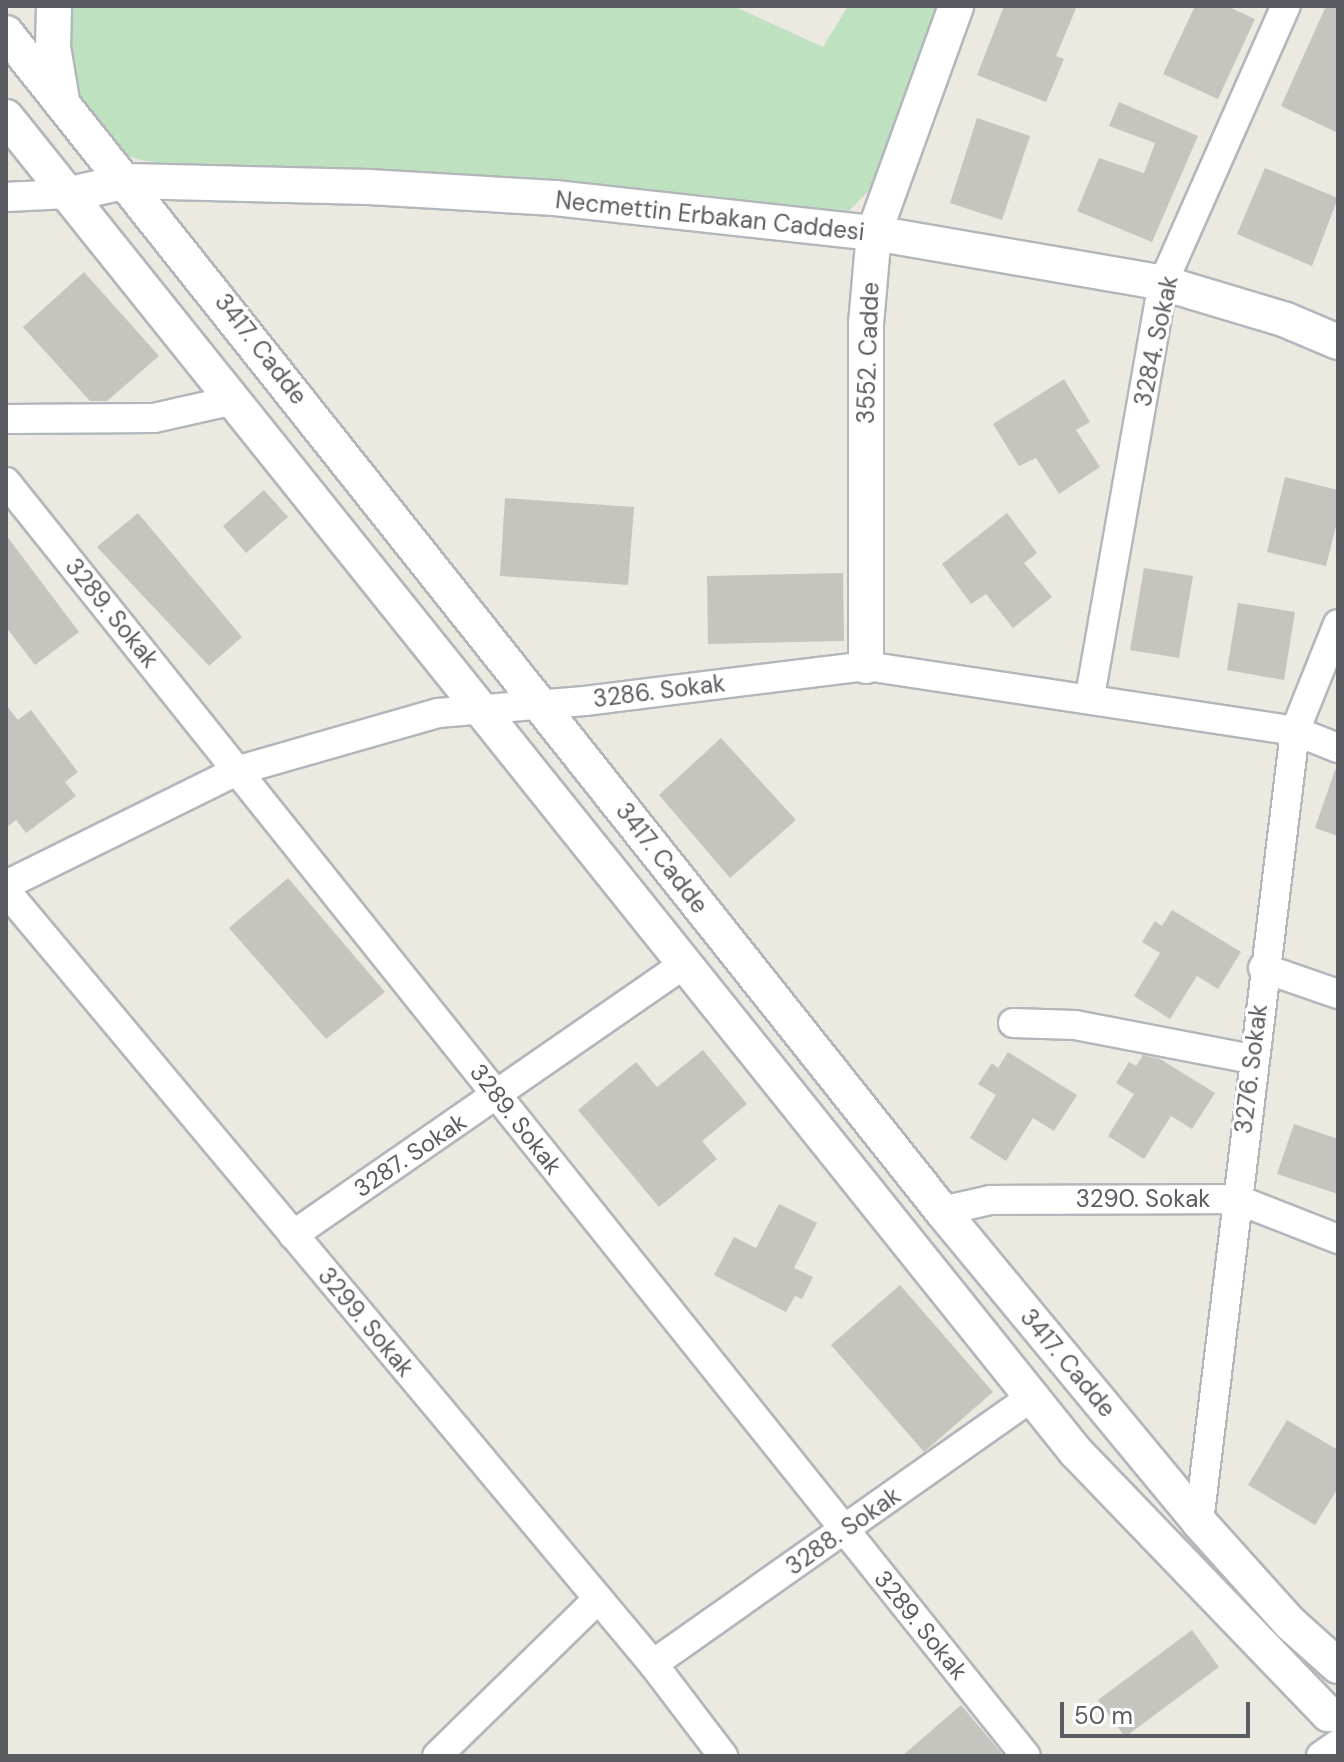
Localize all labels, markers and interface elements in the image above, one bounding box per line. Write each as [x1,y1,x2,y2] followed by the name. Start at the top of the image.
[554,185,866,247] street label: Necmettin Erbakan Caddesi
[1128,273,1184,409] street label: 3284. Sokak
[851,282,885,424] street label: 3552. Cadde
[209,288,313,410] street label: 3417. Cadde
[59,553,165,673] street label: 3289. Sokak
[591,669,727,713] street label: 3286. Sokak
[610,797,714,919] street label: 3417. Cadde
[1229,1003,1273,1135] street label: 3276. Sokak
[464,1058,568,1180] street label: 3289. Sokak
[348,1107,472,1203] street label: 3287. Sokak
[1076,1185,1210,1213] street label: 3290. Sokak
[312,1262,420,1382] street label: 3299. Sokak
[1014,1303,1122,1423] street label: 3417. Cadde
[780,1481,906,1581] street label: 3288. Sokak
[868,1565,974,1685] street label: 3289. Sokak
[1064,1686,1254,1736] scale bar
[1074,1700,1133,1731] text: 50 m

